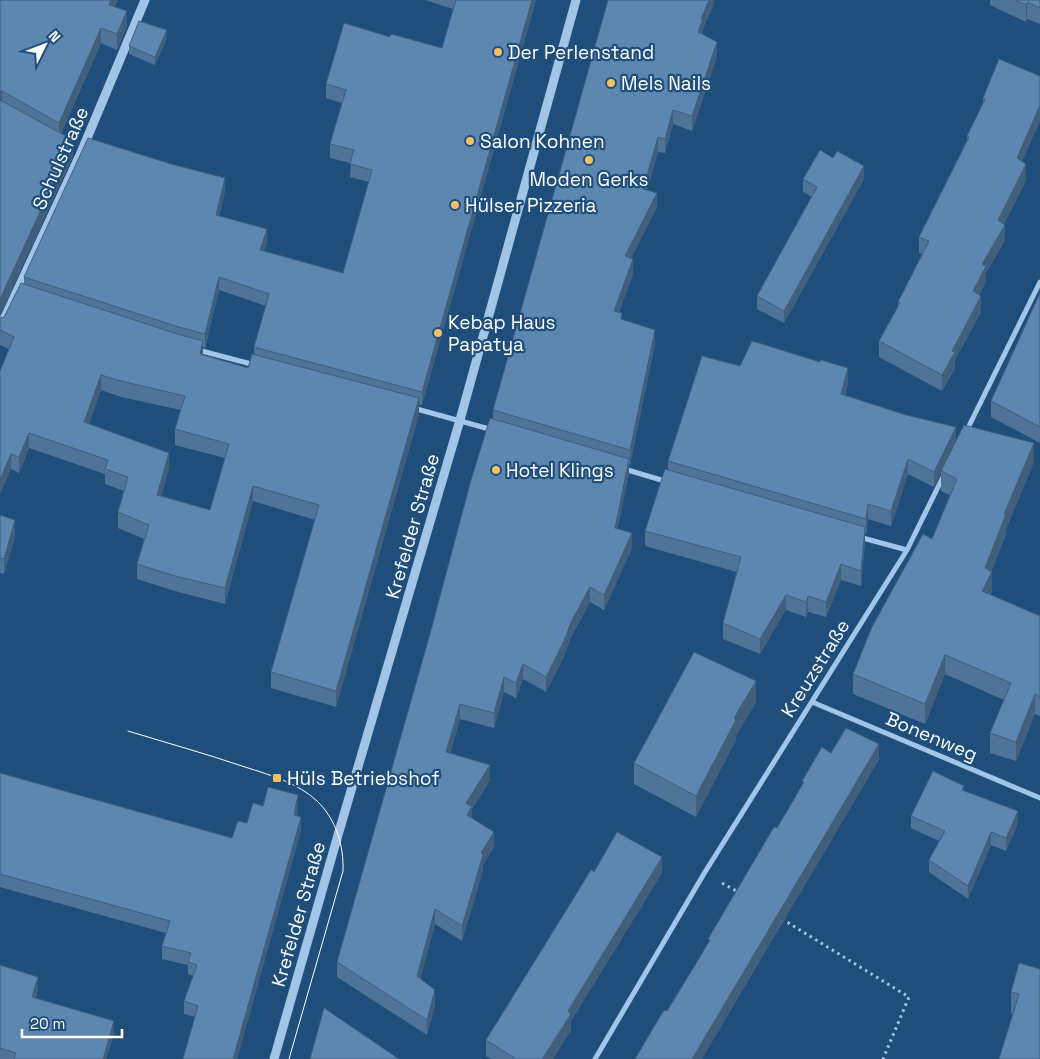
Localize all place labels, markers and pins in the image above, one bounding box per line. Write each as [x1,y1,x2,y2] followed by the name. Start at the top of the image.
[508,40,654,65] place label: Der Perlenstand
[492,46,504,58] marker: Der Perlenstand
[621,71,711,96] place label: Mels Nails
[605,77,617,89] marker: Mels Nails
[480,129,605,154] place label: Salon Kohnen
[464,135,476,147] marker: Salon Kohnen
[583,154,595,166] marker: Moden Gerks
[529,167,649,192] place label: Moden Gerks
[465,193,597,218] place label: Hülser Pizzeria
[449,199,461,211] marker: Hülser Pizzeria
[448,310,556,357] place label: Kebap Haus Papatya
[432,327,444,339] marker: Kebap Haus Papatya
[506,458,614,483] place label: Hotel Klings
[490,464,502,476] marker: Hotel Klings
[287,766,440,791] place label: Hüls Betriebshof
[271,772,283,784] marker: Hüls Betriebshof

